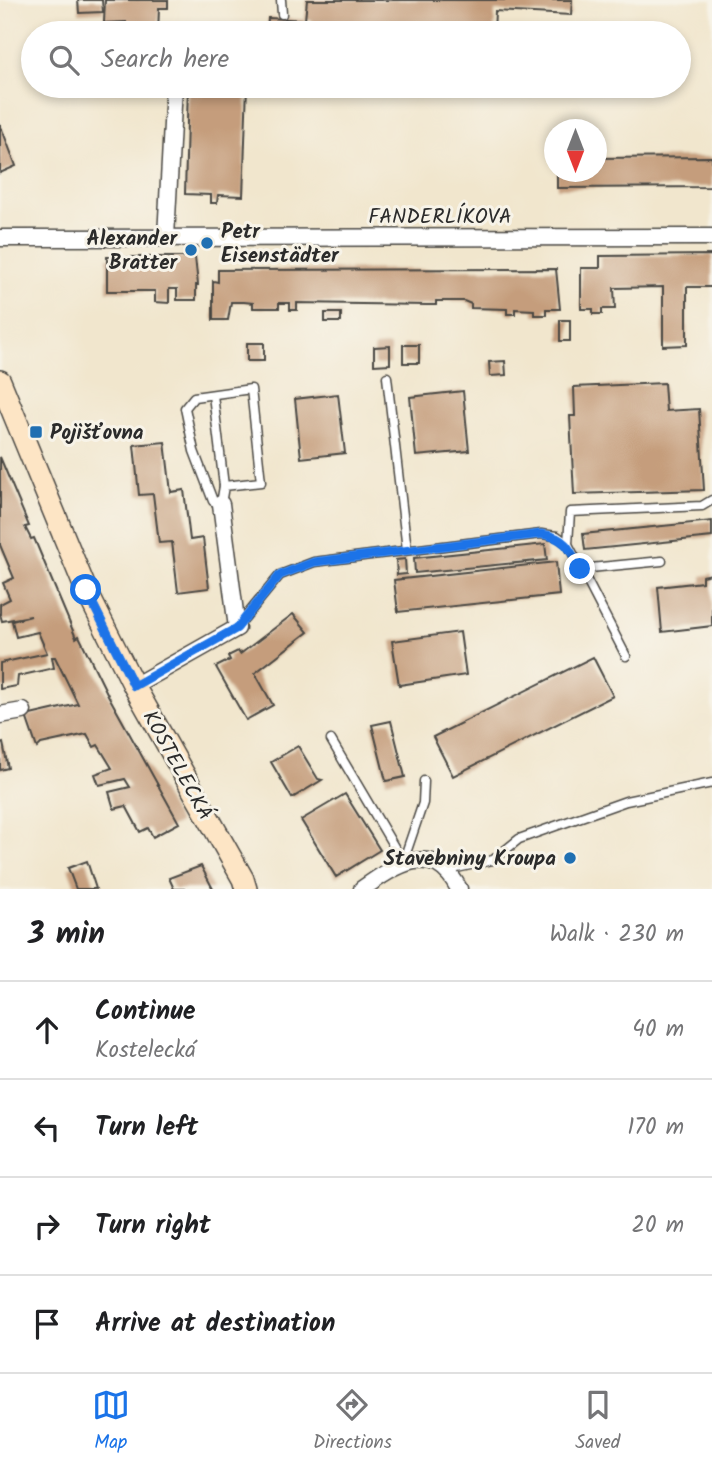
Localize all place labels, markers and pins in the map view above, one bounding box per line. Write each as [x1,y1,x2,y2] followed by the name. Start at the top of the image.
[221,216,340,273] place label: Petr Eisenstädter
[86,223,178,280] place label: Alexander Bratter
[199,235,215,251] marker: Petr Eisenstädter
[183,242,199,258] marker: Alexander Bratter
[50,417,144,450] place label: Pojišťovna
[28,424,44,440] marker: Pojišťovna
[383,843,556,876] place label: Stavebniny Kroupa
[562,850,578,866] marker: Stavebniny Kroupa

